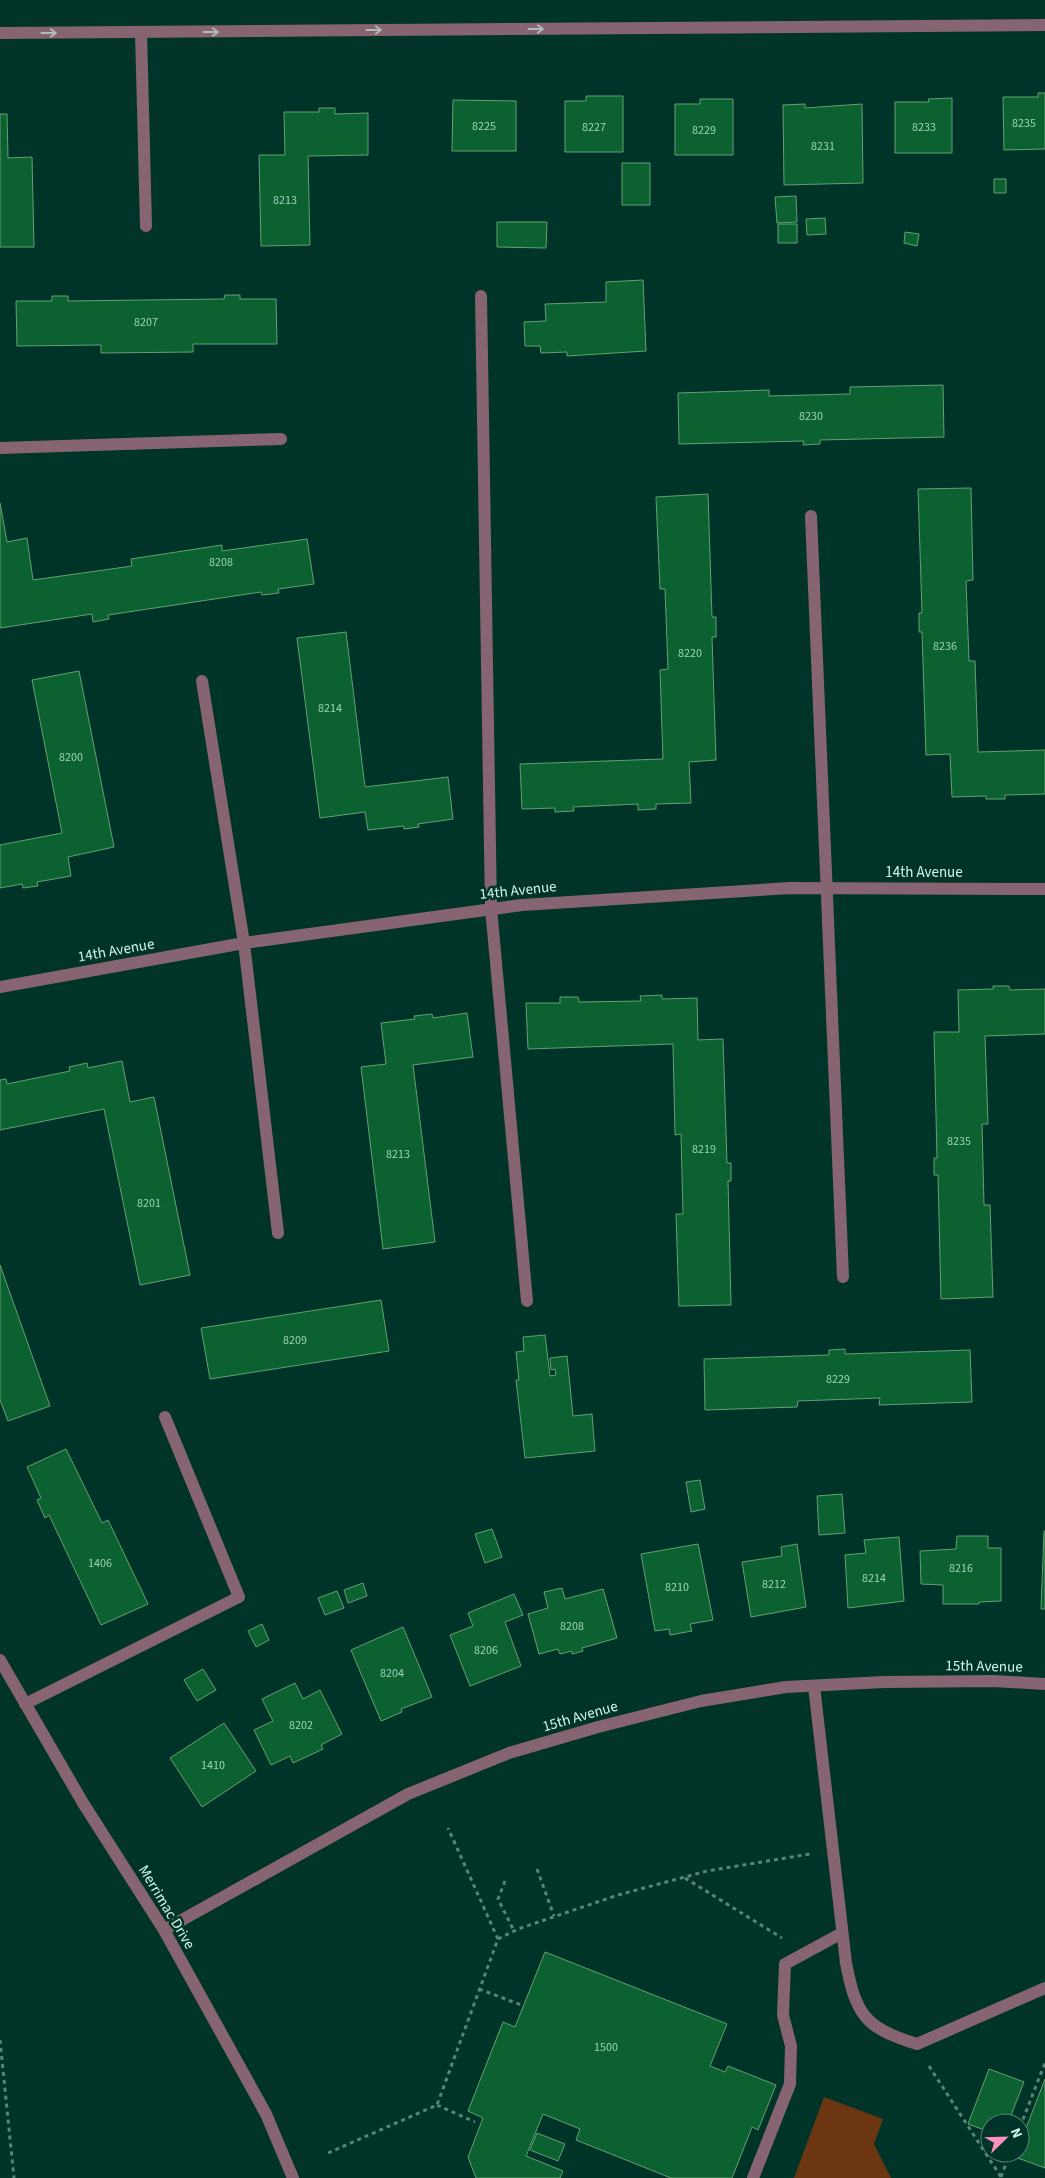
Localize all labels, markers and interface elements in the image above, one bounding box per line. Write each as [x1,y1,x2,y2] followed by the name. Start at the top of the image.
[528,24,544,34] one-way arrow
[365,25,381,35] one-way arrow
[202,27,219,37] one-way arrow
[40,28,56,38] one-way arrow
[1012,115,1036,132] house number: 8235
[472,118,496,135] house number: 8225
[582,119,606,136] house number: 8227
[912,119,936,136] house number: 8233
[692,122,716,139] house number: 8229
[811,138,835,155] house number: 8231
[273,192,297,209] house number: 8213
[134,314,158,331] house number: 8207
[799,408,823,425] house number: 8230
[209,554,233,571] house number: 8208
[933,638,957,655] house number: 8236
[678,645,702,662] house number: 8220
[318,700,342,717] house number: 8214
[59,749,83,766] house number: 8200
[885,862,963,883] street label: 14th Avenue
[478,876,558,905] street label: 14th Avenue
[76,933,156,968] street label: 14th Avenue
[947,1133,971,1150] house number: 8235
[692,1141,716,1158] house number: 8219
[386,1146,410,1163] house number: 8213
[137,1195,161,1212] house number: 8201
[283,1332,307,1349] house number: 8209
[826,1371,850,1388] house number: 8229
[88,1555,112,1572] house number: 1406
[949,1560,973,1577] house number: 8216
[862,1570,886,1587] house number: 8214
[762,1576,786,1593] house number: 8212
[665,1579,689,1596] house number: 8210
[560,1618,584,1635] house number: 8208
[474,1642,498,1659] house number: 8206
[945,1655,1023,1678] street label: 15th Avenue
[380,1665,404,1682] house number: 8204
[540,1696,620,1737] street label: 15th Avenue
[289,1717,313,1734] house number: 8202
[201,1757,225,1774] house number: 1410
[133,1861,200,1953] street label: Merrimac Drive
[594,2039,618,2056] house number: 1500
[980,2113,1030,2163] north arrow
[1005,2125,1027,2142] text: N

